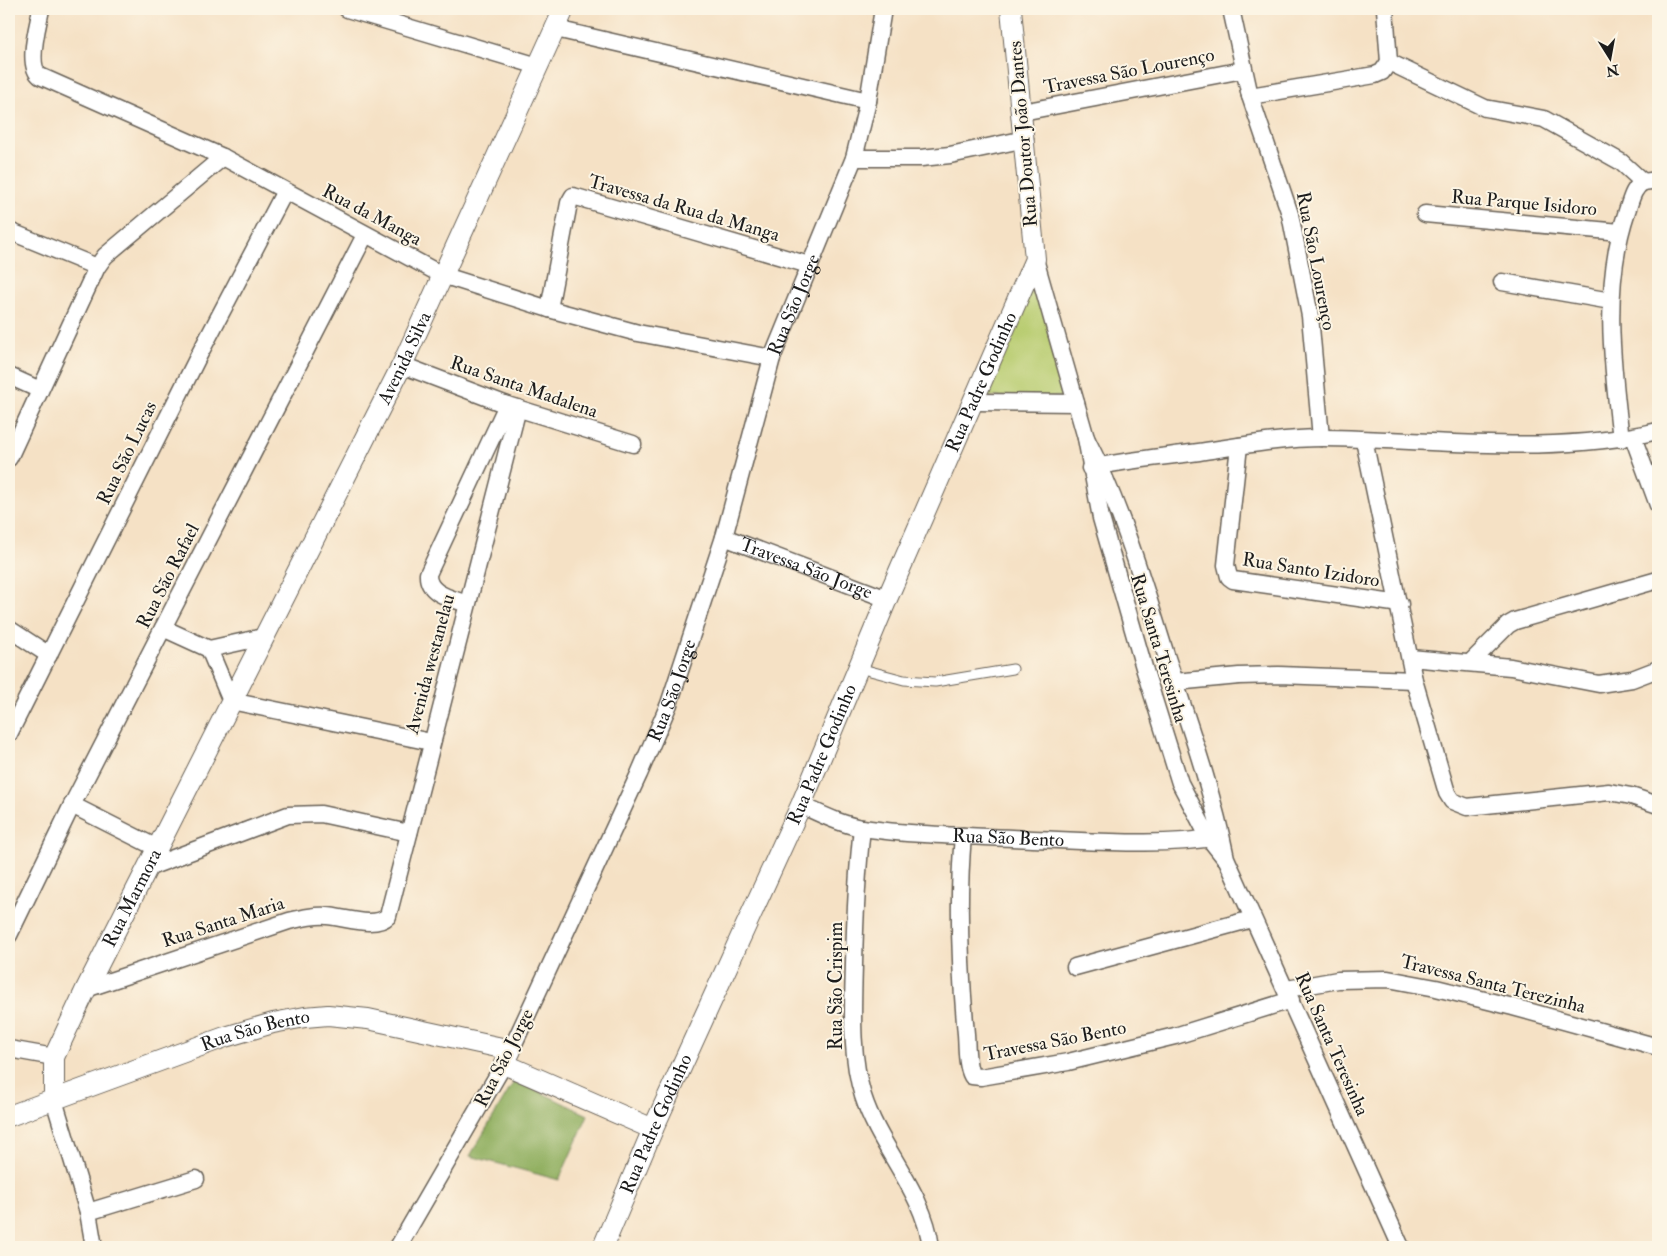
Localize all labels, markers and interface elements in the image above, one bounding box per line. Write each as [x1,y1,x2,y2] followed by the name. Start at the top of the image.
[1584,32,1634,82] north arrow
[1003,40,1043,228] street label: Rua Doutor João Dantes
[1042,43,1216,99] street label: Travessa São Lourenço
[1604,61,1621,80] text: N
[586,169,783,247] street label: Travessa da Rua da Manga
[318,179,426,251] street label: Rua da Manga
[1450,185,1598,221] street label: Rua Parque Isidoro
[1291,190,1341,332] street label: Rua São Lourenço
[762,251,825,359] street label: Rua São Jorge
[372,308,437,409] street label: Avenida Silva
[940,309,1022,456] street label: Rua Padre Godinho
[447,350,601,424] street label: Rua Santa Madalena
[92,397,162,509] street label: Rua São Lucas
[131,519,205,633] street label: Rua São Rafael
[737,532,876,604] street label: Travessa São Jorge
[1241,547,1381,593] street label: Rua Santo Izidoro
[1125,570,1193,726] street label: Rua Santa Teresinha
[400,591,460,738] street label: Avenida westanelau
[642,636,701,746] street label: Rua São Jorge
[782,681,862,829] street label: Rua Padre Godinho
[952,824,1065,852] street label: Rua São Bento
[97,845,167,951] street label: Rua Marmora
[159,891,287,953] street label: Rua Santa Maria
[824,922,849,1050] street label: Rua São Crispim
[1398,949,1588,1019] street label: Travessa Santa Terezinha
[1290,968,1375,1120] street label: Rua Santa Teresinha
[197,1004,312,1057] street label: Rua São Bento
[469,1005,539,1111] street label: Rua São Jorge
[982,1015,1128,1067] street label: Travessa São Bento
[615,1050,698,1198] street label: Rua Padre Godinho

